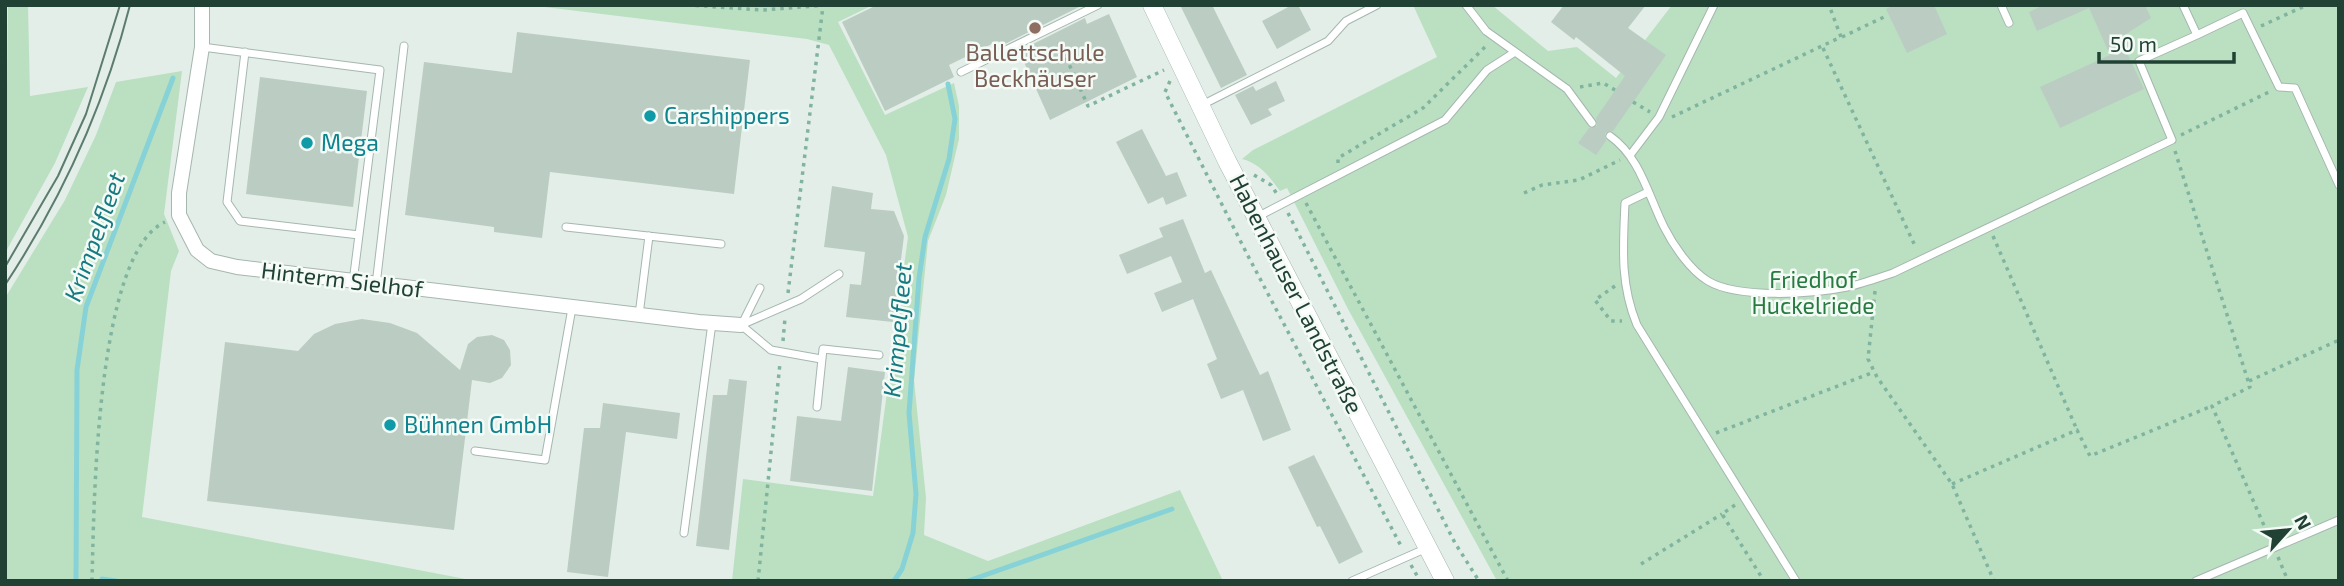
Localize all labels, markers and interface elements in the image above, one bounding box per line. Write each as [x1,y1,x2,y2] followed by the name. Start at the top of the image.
[1027,20,1043,36] marker: Ballettschule Beckhäuser
[2099,21,2234,65] scale bar
[2110,31,2157,56] text: 50 m
[965,38,1105,92] place label: Ballettschule Beckhäuser
[664,101,790,129] place label: Carshippers
[642,108,658,124] marker: Carshippers
[321,128,379,156] place label: Mega
[299,135,315,151] marker: Mega
[57,167,131,305] water label: Krimpelfleet
[1224,169,1370,418] street label: Habenhauser Landstraße
[260,255,426,303] street label: Hinterm Sielhof
[876,260,917,398] water label: Krimpelfleet
[1751,265,1875,319] park label: Friedhof Huckelriede
[404,410,552,438] place label: Bühnen GmbH
[382,417,398,433] marker: Bühnen GmbH
[2253,495,2323,565] north arrow
[2290,511,2317,533] text: N

